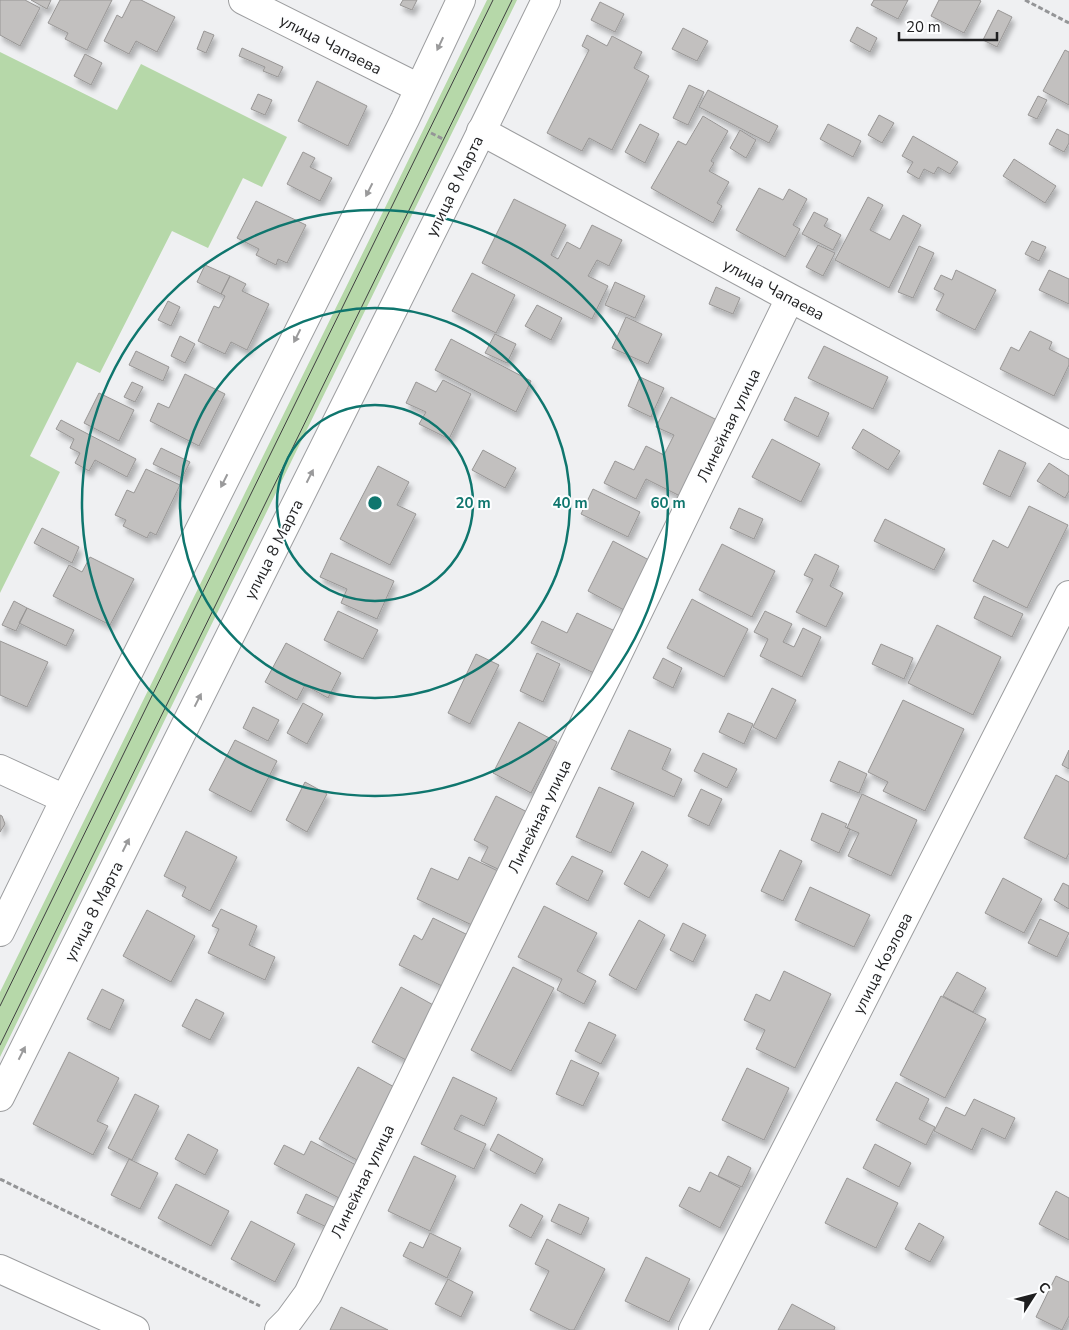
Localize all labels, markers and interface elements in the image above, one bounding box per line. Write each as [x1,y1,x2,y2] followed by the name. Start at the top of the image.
[276,10,386,80] street label: улица Чапаева
[899,10,996,42] scale bar
[906,17,941,37] text: 20 m
[436,37,444,51] one-way arrow
[421,132,489,241] street label: улица 8 Марта
[365,183,373,197] one-way arrow
[719,254,828,326] street label: улица Чапаева
[293,328,301,343] one-way arrow
[692,365,766,486] street label: Линейная улица
[306,469,314,483] one-way arrow
[220,474,228,488] one-way arrow
[455,493,491,513] text: 20 m
[552,493,588,513] text: 40 m
[650,493,686,513] text: 60 m
[366,494,384,512] centre of rings
[239,495,309,603] street label: улица 8 Марта
[194,692,202,707] one-way arrow
[503,756,577,877] street label: Линейная улица
[122,838,130,852] one-way arrow
[59,857,129,965] street label: улица 8 Марта
[848,909,918,1018] street label: улица Козлова
[18,1046,26,1060] one-way arrow
[326,1121,400,1242] street label: Линейная улица
[1009,1270,1059,1320] north arrow
[1034,1278,1055,1297] text: С

